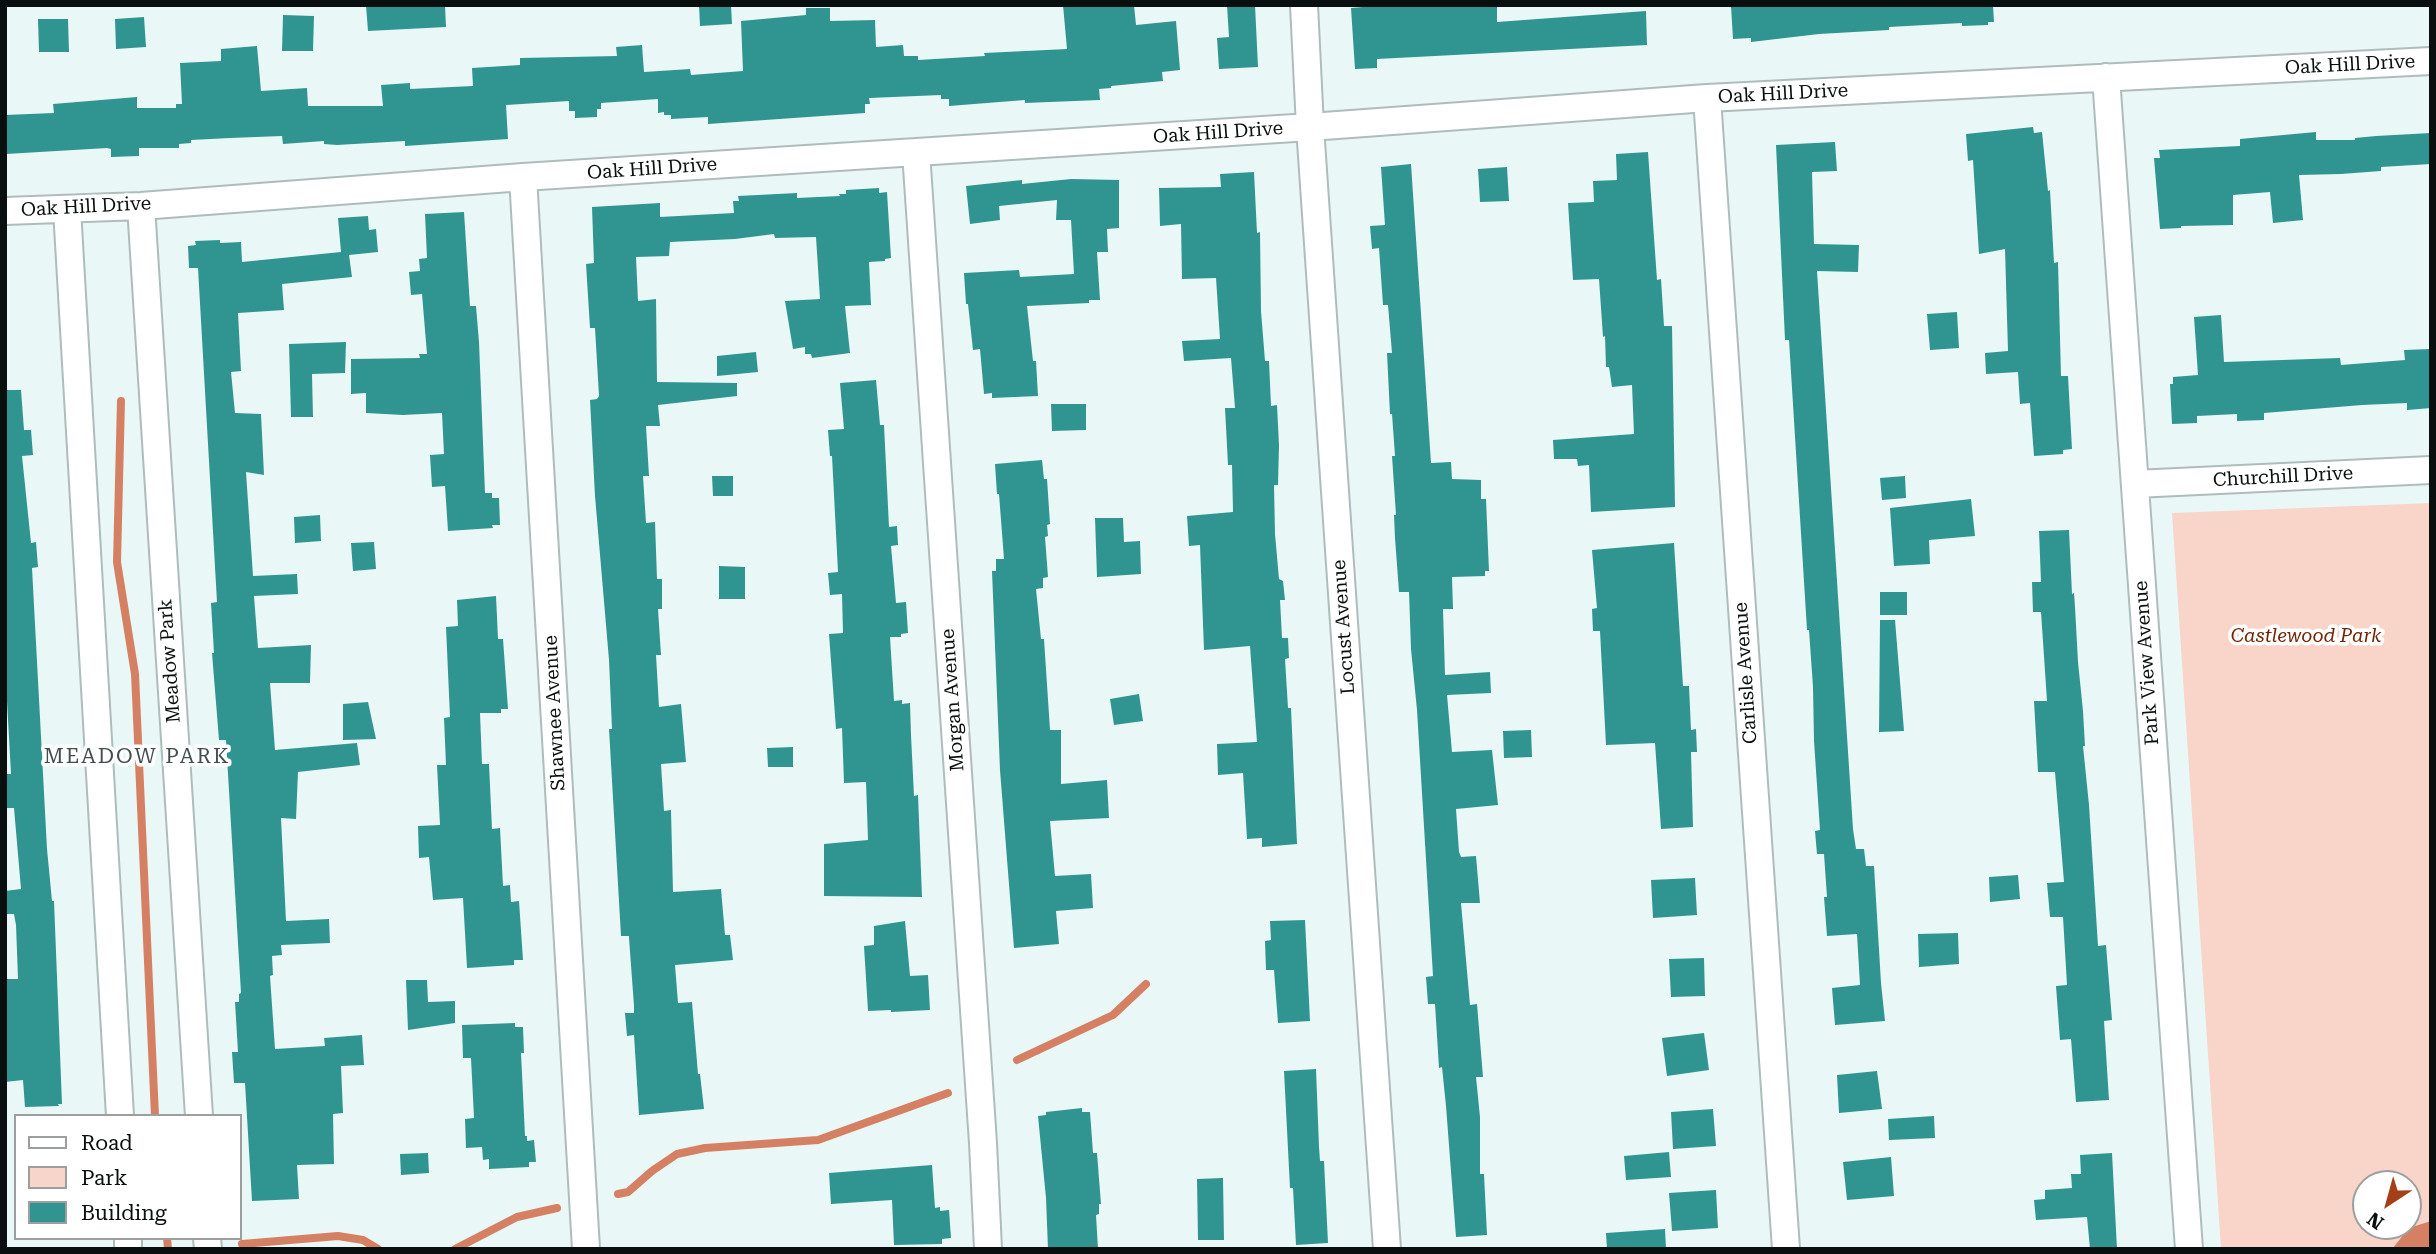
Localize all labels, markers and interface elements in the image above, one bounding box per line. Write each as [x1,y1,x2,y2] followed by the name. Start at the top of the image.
[2284,50,2416,80] street label: Oak Hill Drive
[1717,79,1849,109] street label: Oak Hill Drive
[1152,117,1284,149] street label: Oak Hill Drive
[586,153,718,185] street label: Oak Hill Drive
[20,192,152,222] street label: Oak Hill Drive
[2212,462,2354,492] street label: Churchill Drive
[1328,559,1360,695] street label: Locust Avenue
[2130,580,2164,746] street label: Park View Avenue
[154,598,186,724] street label: Meadow Park
[1730,601,1762,745] street label: Carlisle Avenue
[2231,625,2381,647] park label: Castlewood Park
[937,628,969,772] street label: Morgan Avenue
[540,635,570,791] street label: Shawnee Avenue
[45,744,229,770] district label: MEADOW PARK
[14,1114,242,1240] legend
[81,1131,133,1155] text: Road
[81,1166,127,1190] text: Park
[2352,1170,2422,1240] north arrow
[81,1201,167,1225] text: Building
[2363,1207,2388,1234] text: N

